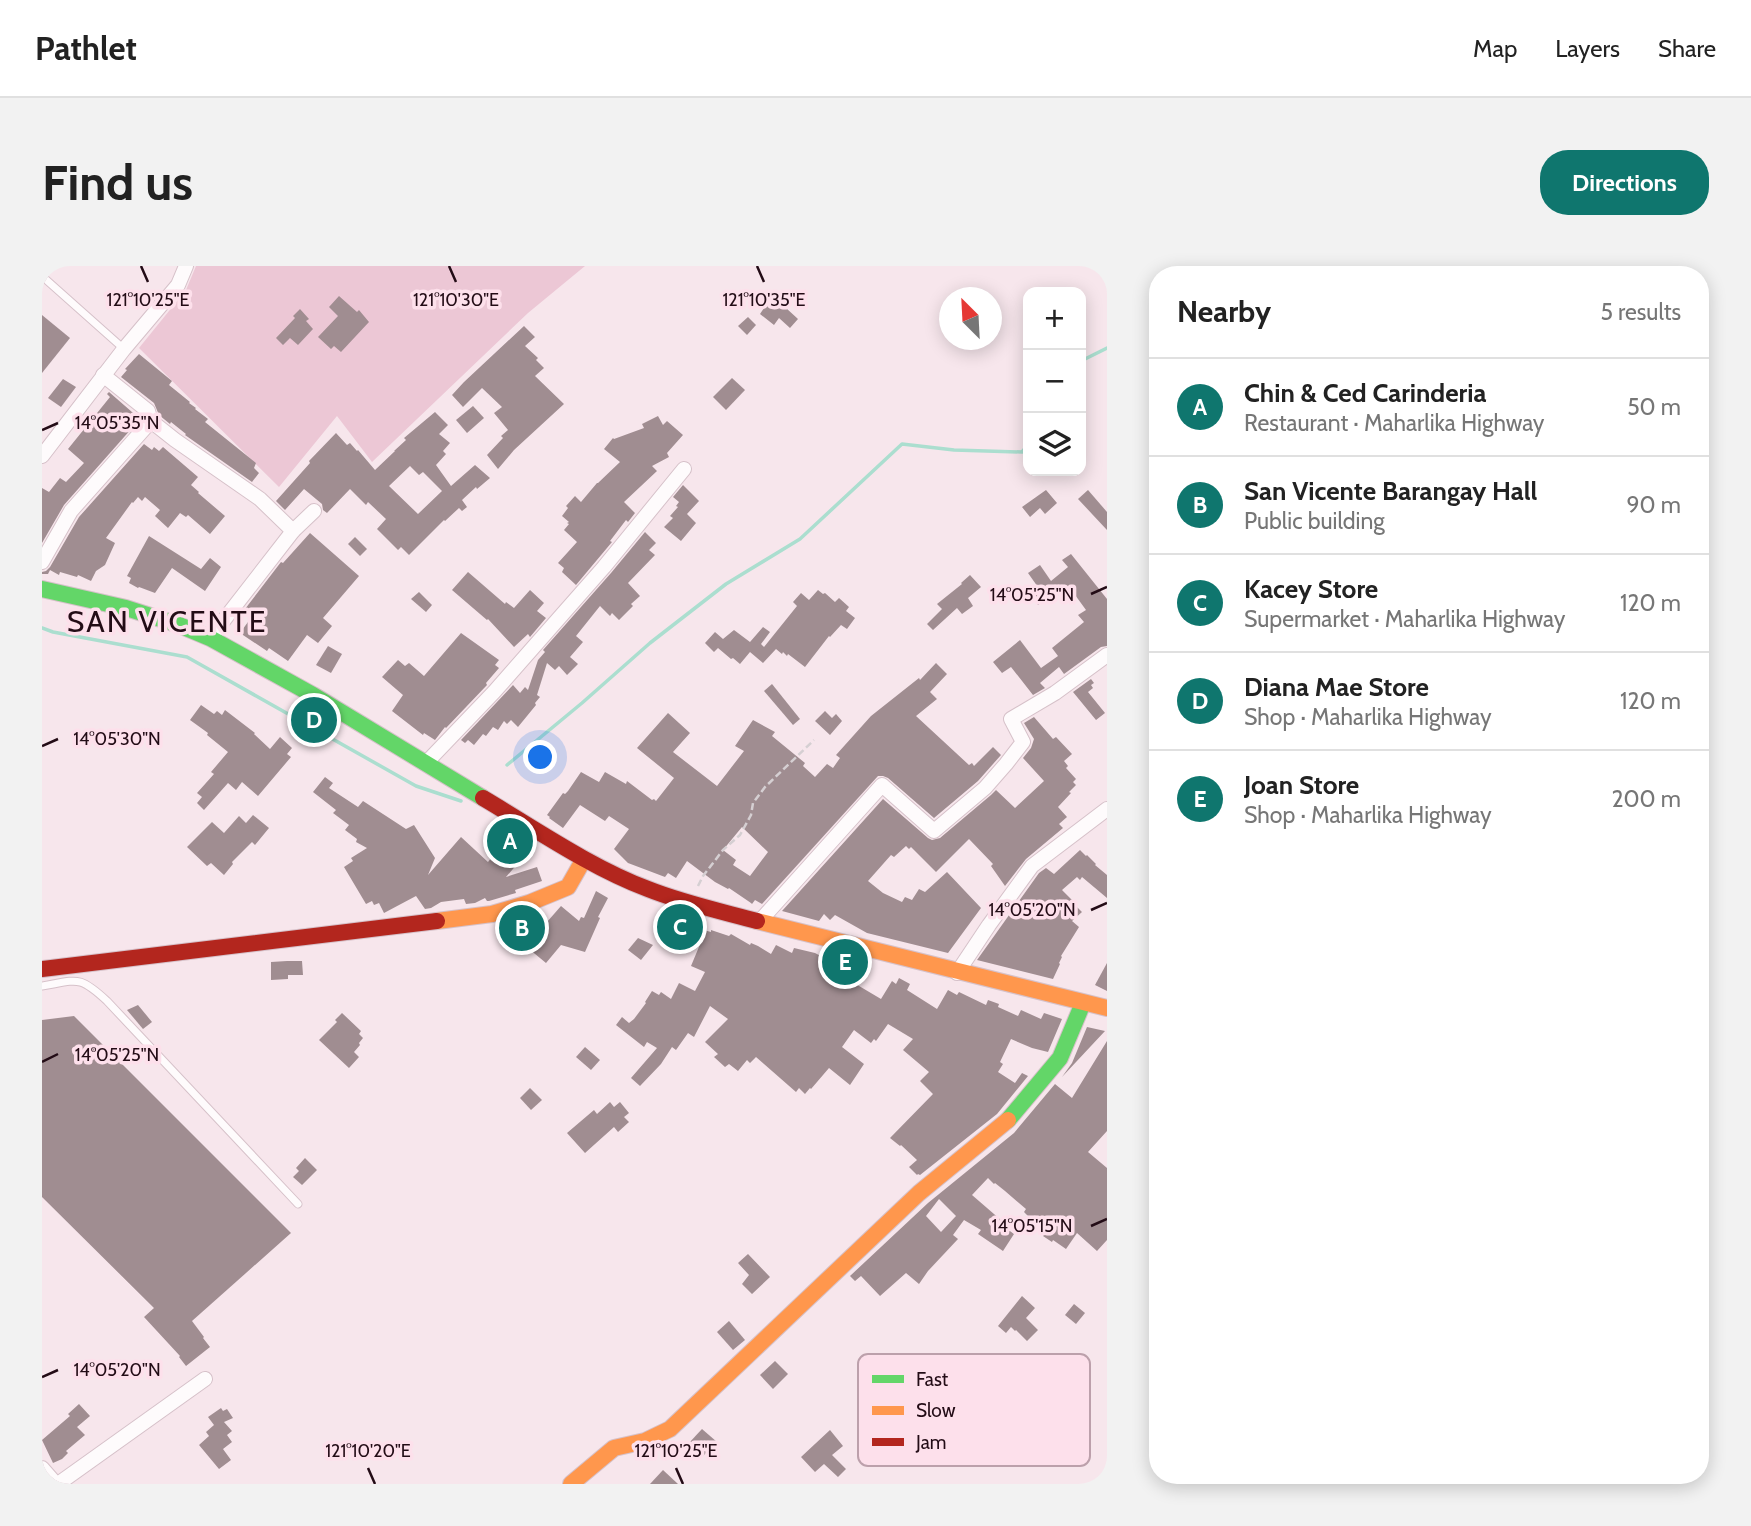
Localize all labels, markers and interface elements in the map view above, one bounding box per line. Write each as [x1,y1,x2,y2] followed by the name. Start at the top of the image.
[35,28,137,68] text: Pathlet
[1473,34,1517,63] text: Map
[1555,34,1620,63] text: Layers
[1658,34,1716,63] text: Share
[1540,150,1709,215] button: Directions
[42,153,193,212] text: Find us
[939,287,1002,350] north arrow
[1023,287,1086,476] map controls
[1023,287,1086,350] button: +
[107,289,189,311] text: 121°10'25"E
[413,289,499,311] text: 121°10'30"E
[722,289,806,311] text: 121°10'35"E
[1177,293,1271,330] text: Nearby
[1600,298,1681,326] text: 5 results
[1023,350,1086,413] button: −
[1244,377,1486,409] text: Chin & Ced Carinderia
[1193,393,1207,421] text: A
[1627,393,1681,421] text: 50 m
[1244,409,1544,437] text: Restaurant · Maharlika Highway
[75,412,159,434] text: 14°05'35"N
[1023,413,1086,476] button: layers
[1244,475,1537,507] text: San Vicente Barangay Hall
[1193,491,1207,519] text: B
[1627,491,1681,519] text: 90 m
[1244,507,1385,535] text: Public building
[1244,573,1378,605] text: Kacey Store
[990,584,1074,606] text: 14°05'25"N
[1193,589,1207,617] text: C
[1620,589,1681,617] text: 120 m
[67,603,267,640] district label: SAN VICENTE
[1244,605,1565,633] text: Supermarket · Maharlika Highway
[1244,671,1429,703] text: Diana Mae Store
[1192,687,1208,715] text: D
[1620,687,1681,715] text: 120 m
[291,694,337,746] pin: D
[1244,703,1492,731] text: Shop · Maharlika Highway
[73,728,161,750] text: 14°05'30"N
[523,740,557,774] your location
[1244,769,1359,801] text: Joan Store
[1193,785,1207,813] text: E
[1611,785,1681,813] text: 200 m
[1244,801,1492,829] text: Shop · Maharlika Highway
[487,815,533,867] pin: A
[988,899,1076,921] text: 14°05'20"N
[657,901,703,953] pin: C
[499,902,545,954] pin: B
[822,936,868,988] pin: E
[75,1044,159,1066] text: 14°05'25"N
[992,1215,1072,1237] text: 14°05'15"N
[858,1354,1090,1466] legend
[73,1359,161,1381] text: 14°05'20"N
[916,1368,949,1391] text: Fast
[916,1399,956,1422] text: Slow
[915,1431,946,1454] text: Jam
[325,1440,411,1462] text: 121°10'20"E
[635,1440,717,1462] text: 121°10'25"E

